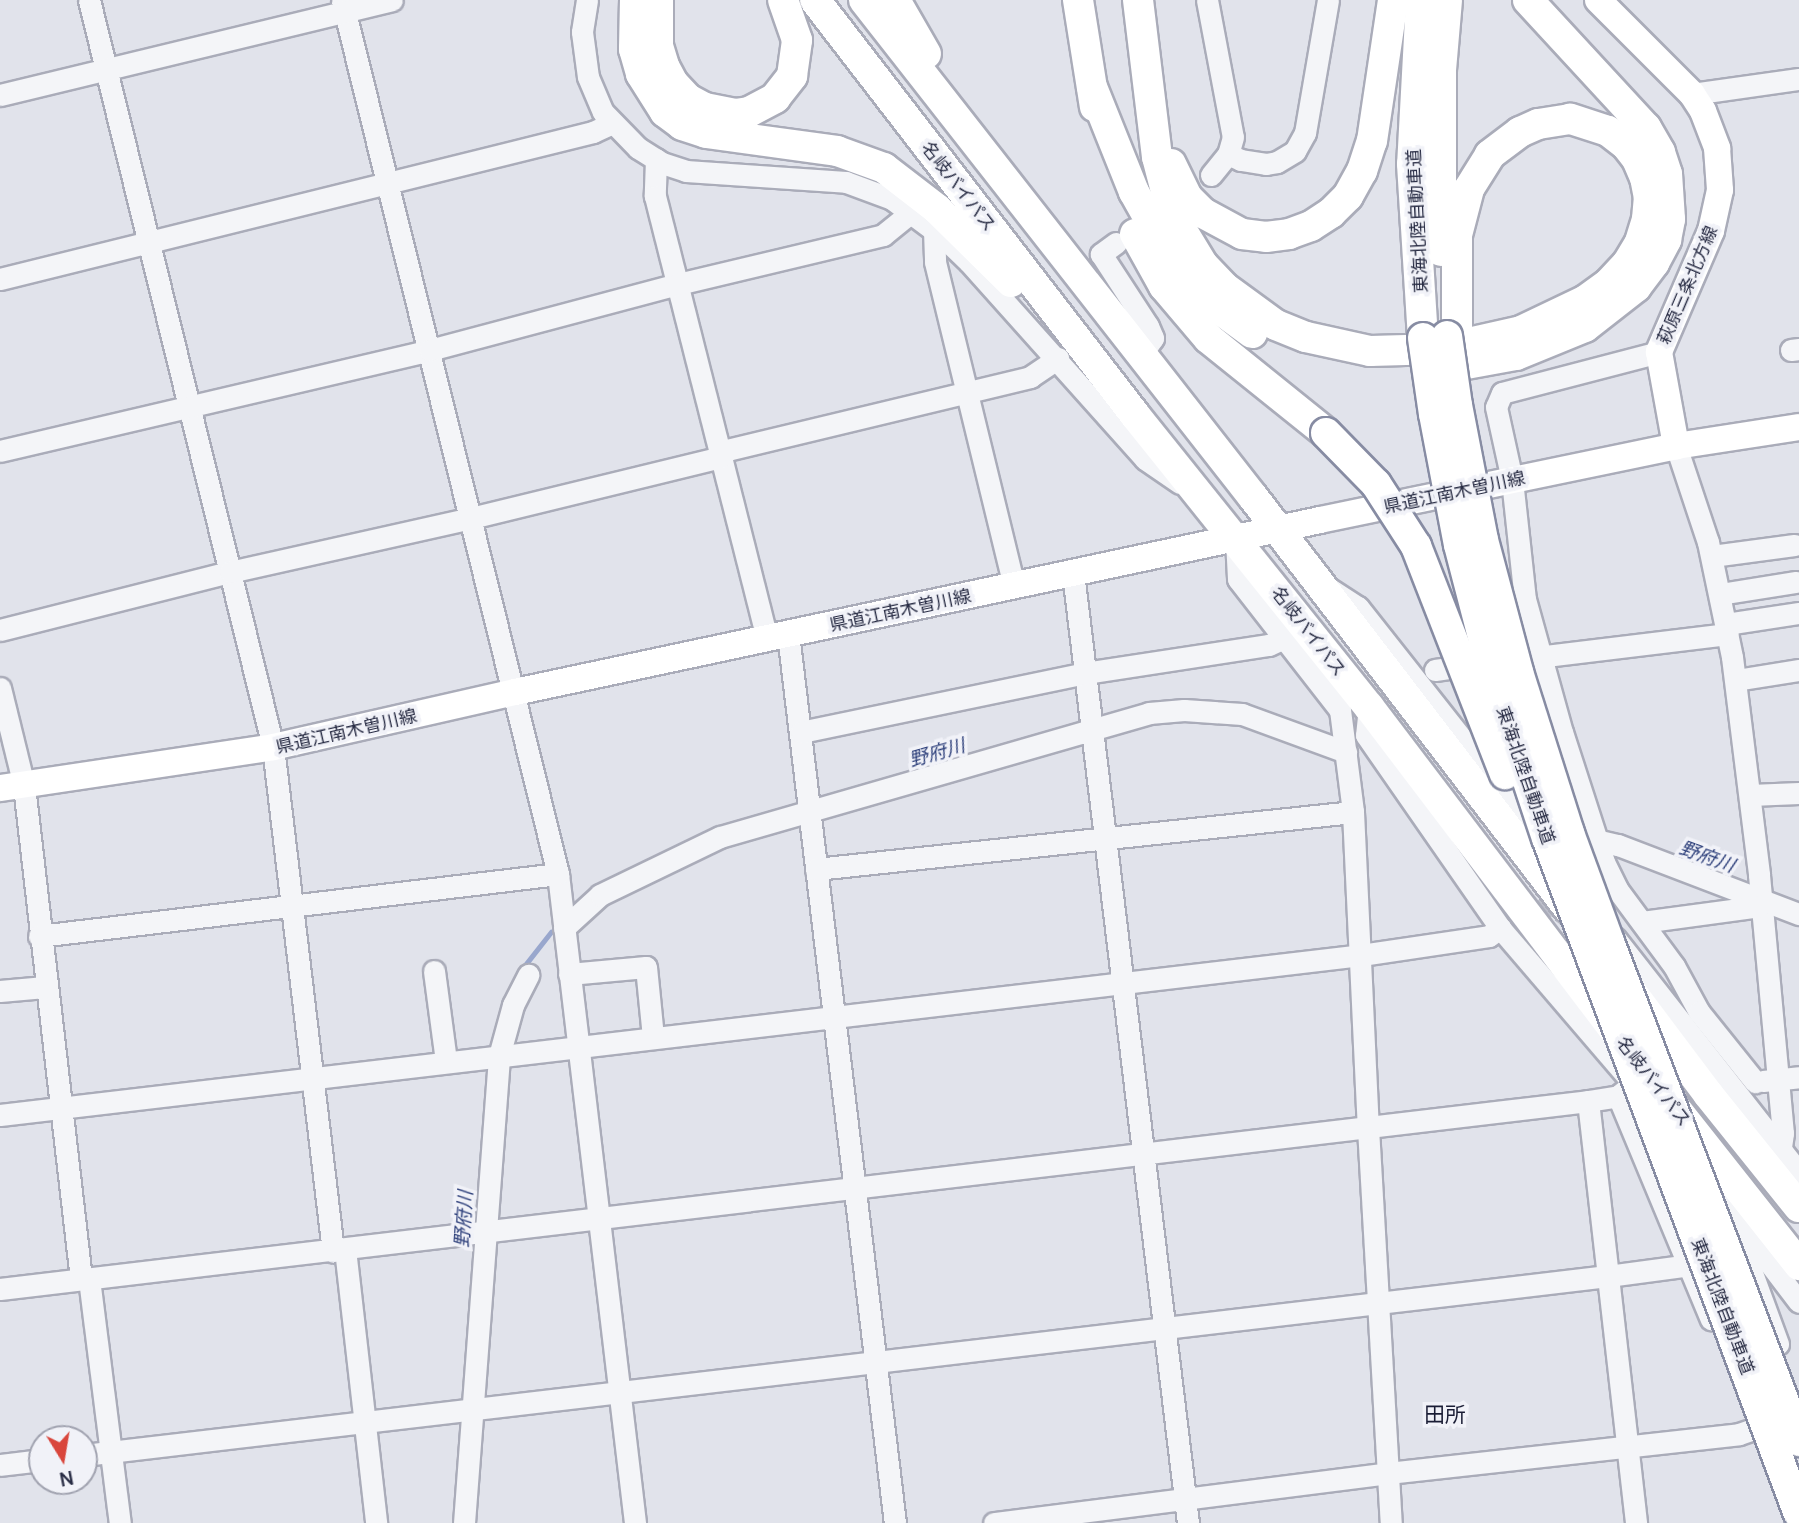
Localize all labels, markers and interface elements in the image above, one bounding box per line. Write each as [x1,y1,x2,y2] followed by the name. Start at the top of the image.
[917,137,1001,235] street label: 名岐バイパス
[1402,149,1432,293] street label: 東海北陸自動車道
[1652,223,1722,347] street label: 萩原三条北方線
[1381,466,1527,518] street label: 県道江南木曽川線
[1267,582,1351,680] street label: 名岐バイパス
[827,584,973,636] street label: 県道江南木曽川線
[1492,703,1560,847] street label: 東海北陸自動車道
[273,704,419,758] street label: 県道江南木曽川線
[906,734,968,772] water label: 野府川
[1676,837,1738,877] water label: 野府川
[1612,1032,1696,1130] street label: 名岐バイパス
[451,1190,477,1248] water label: 野府川
[1687,1235,1759,1377] street label: 東海北陸自動車道
[1424,1401,1466,1427] district label: 田所
[28,1425,98,1495] north arrow
[57,1465,76,1493] text: N

